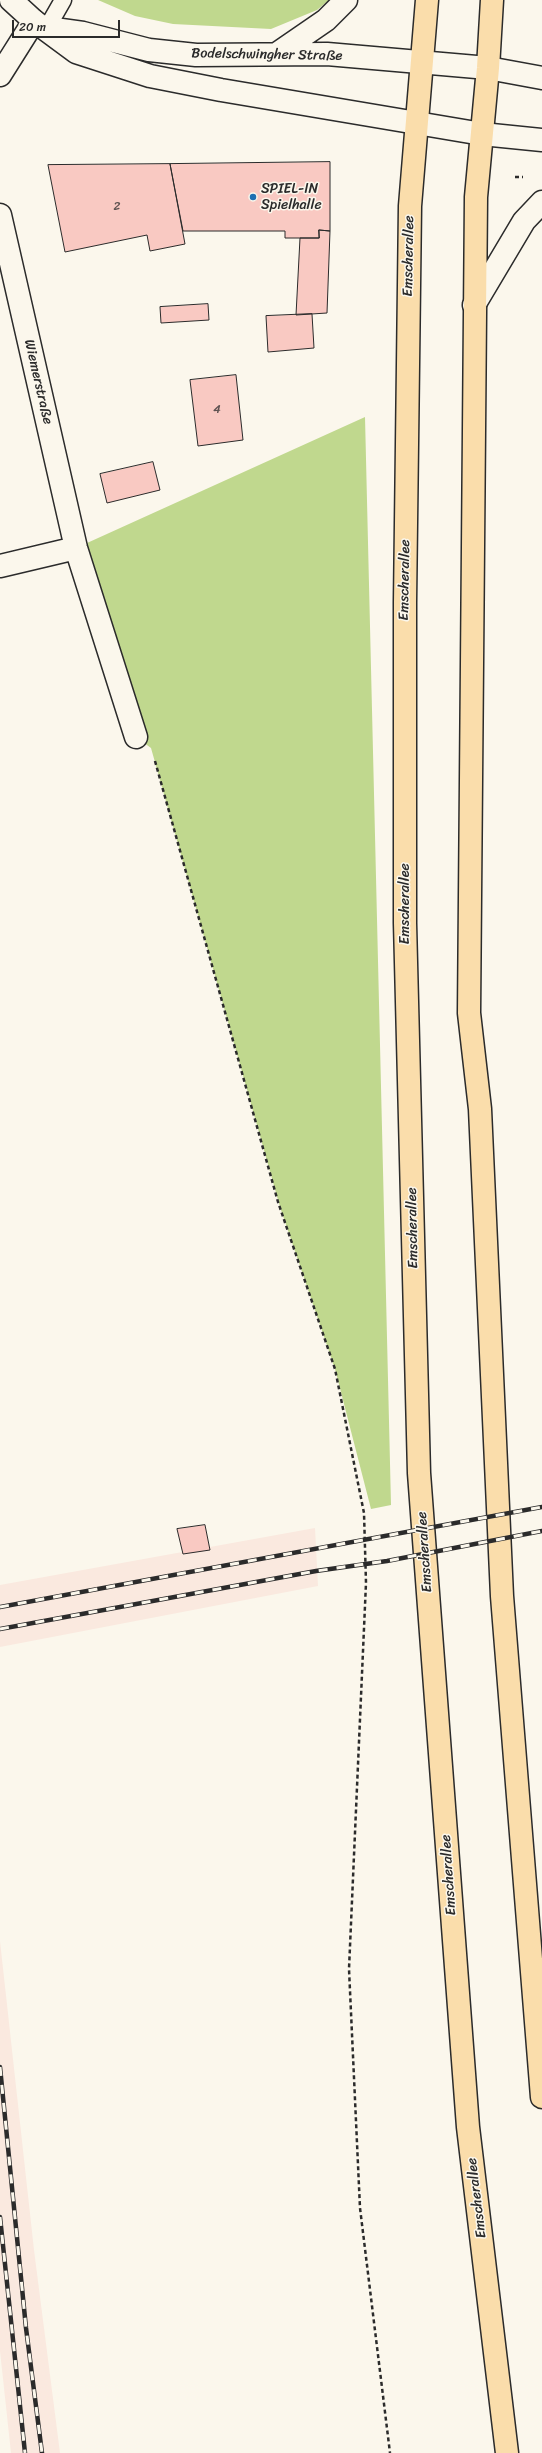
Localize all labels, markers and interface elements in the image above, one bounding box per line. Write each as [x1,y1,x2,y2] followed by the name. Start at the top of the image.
[14,12,122,38] scale bar
[19,16,46,38] text: 20 m
[191,45,343,65] street label: Bodelschwingher Straße
[261,181,322,214] place label: SPIEL-IN Spielhalle
[248,192,258,202] marker: SPIEL-IN Spielhalle
[114,200,120,214] house number: 2
[400,215,418,297] street label: Emscherallee
[20,338,56,426] street label: Wiemerstraße
[213,403,221,417] house number: 4
[396,539,414,621] street label: Emscherallee
[397,863,413,945] street label: Emscherallee
[404,1187,422,1269] street label: Emscherallee
[414,1511,436,1593] street label: Emscherallee
[438,1834,460,1916] street label: Emscherallee
[464,2157,490,2239] street label: Emscherallee

